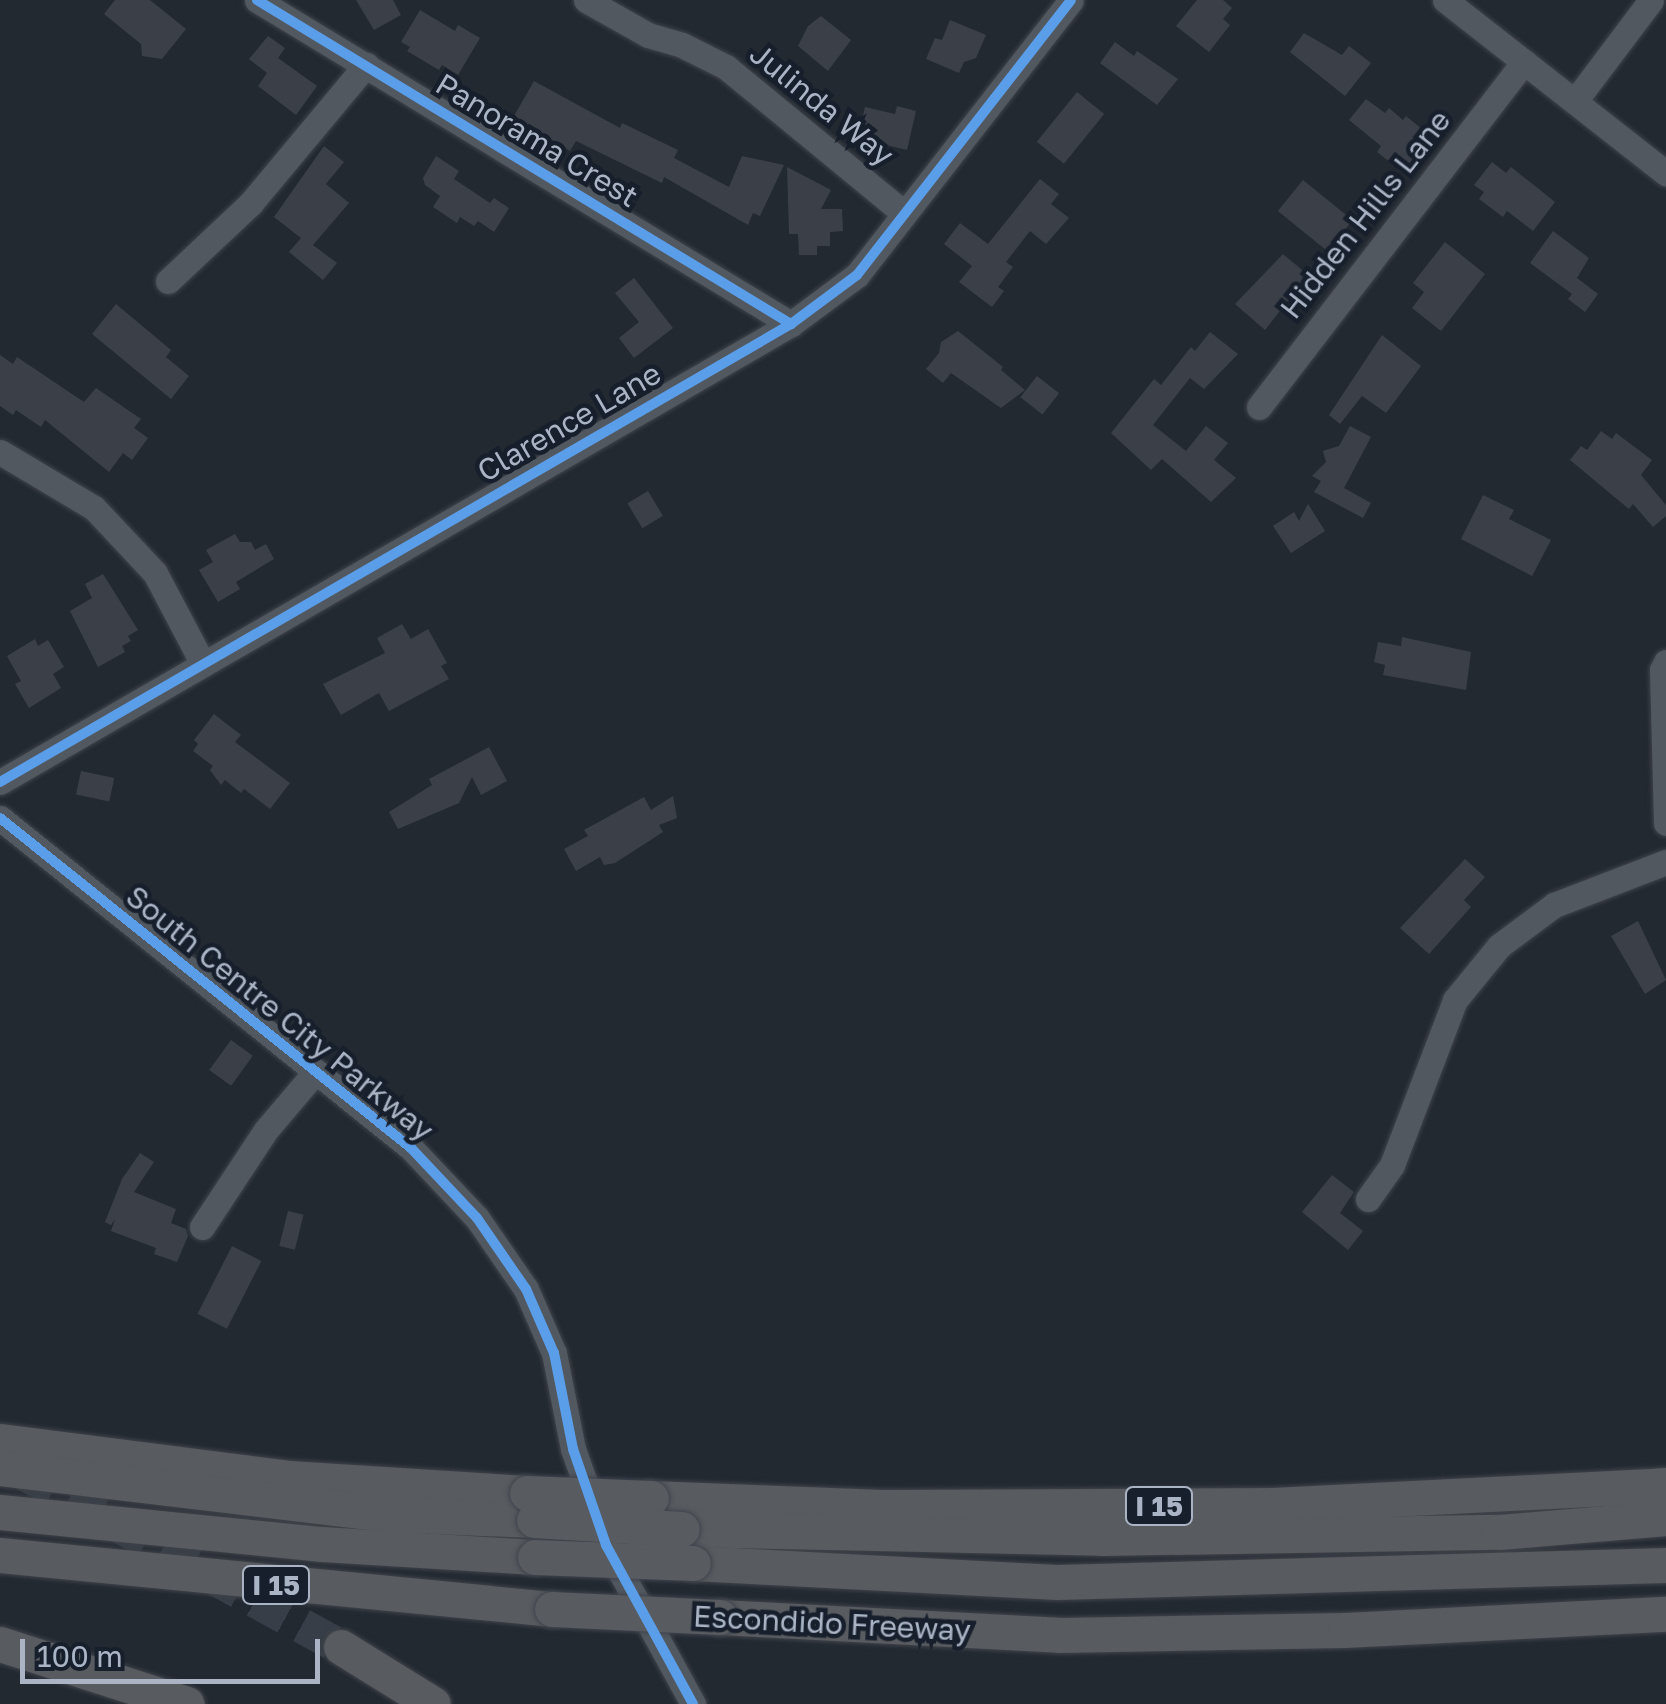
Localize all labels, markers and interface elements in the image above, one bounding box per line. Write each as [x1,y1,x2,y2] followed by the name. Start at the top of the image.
[743,35,901,173] street label: Julinda Way
[429,66,645,214] street label: Panorama Crest
[1272,103,1458,325] street label: Hidden Hills Lane
[471,355,667,489] street label: Clarence Lane
[119,878,441,1148] street label: South Centre City Parkway
[1124,1483,1194,1529] road number: I 15
[241,1562,311,1608] road number: I 15
[692,1598,972,1648] street label: Escondido Freeway
[25,1619,325,1681] scale bar
[37,1638,123,1674] text: 100 m

